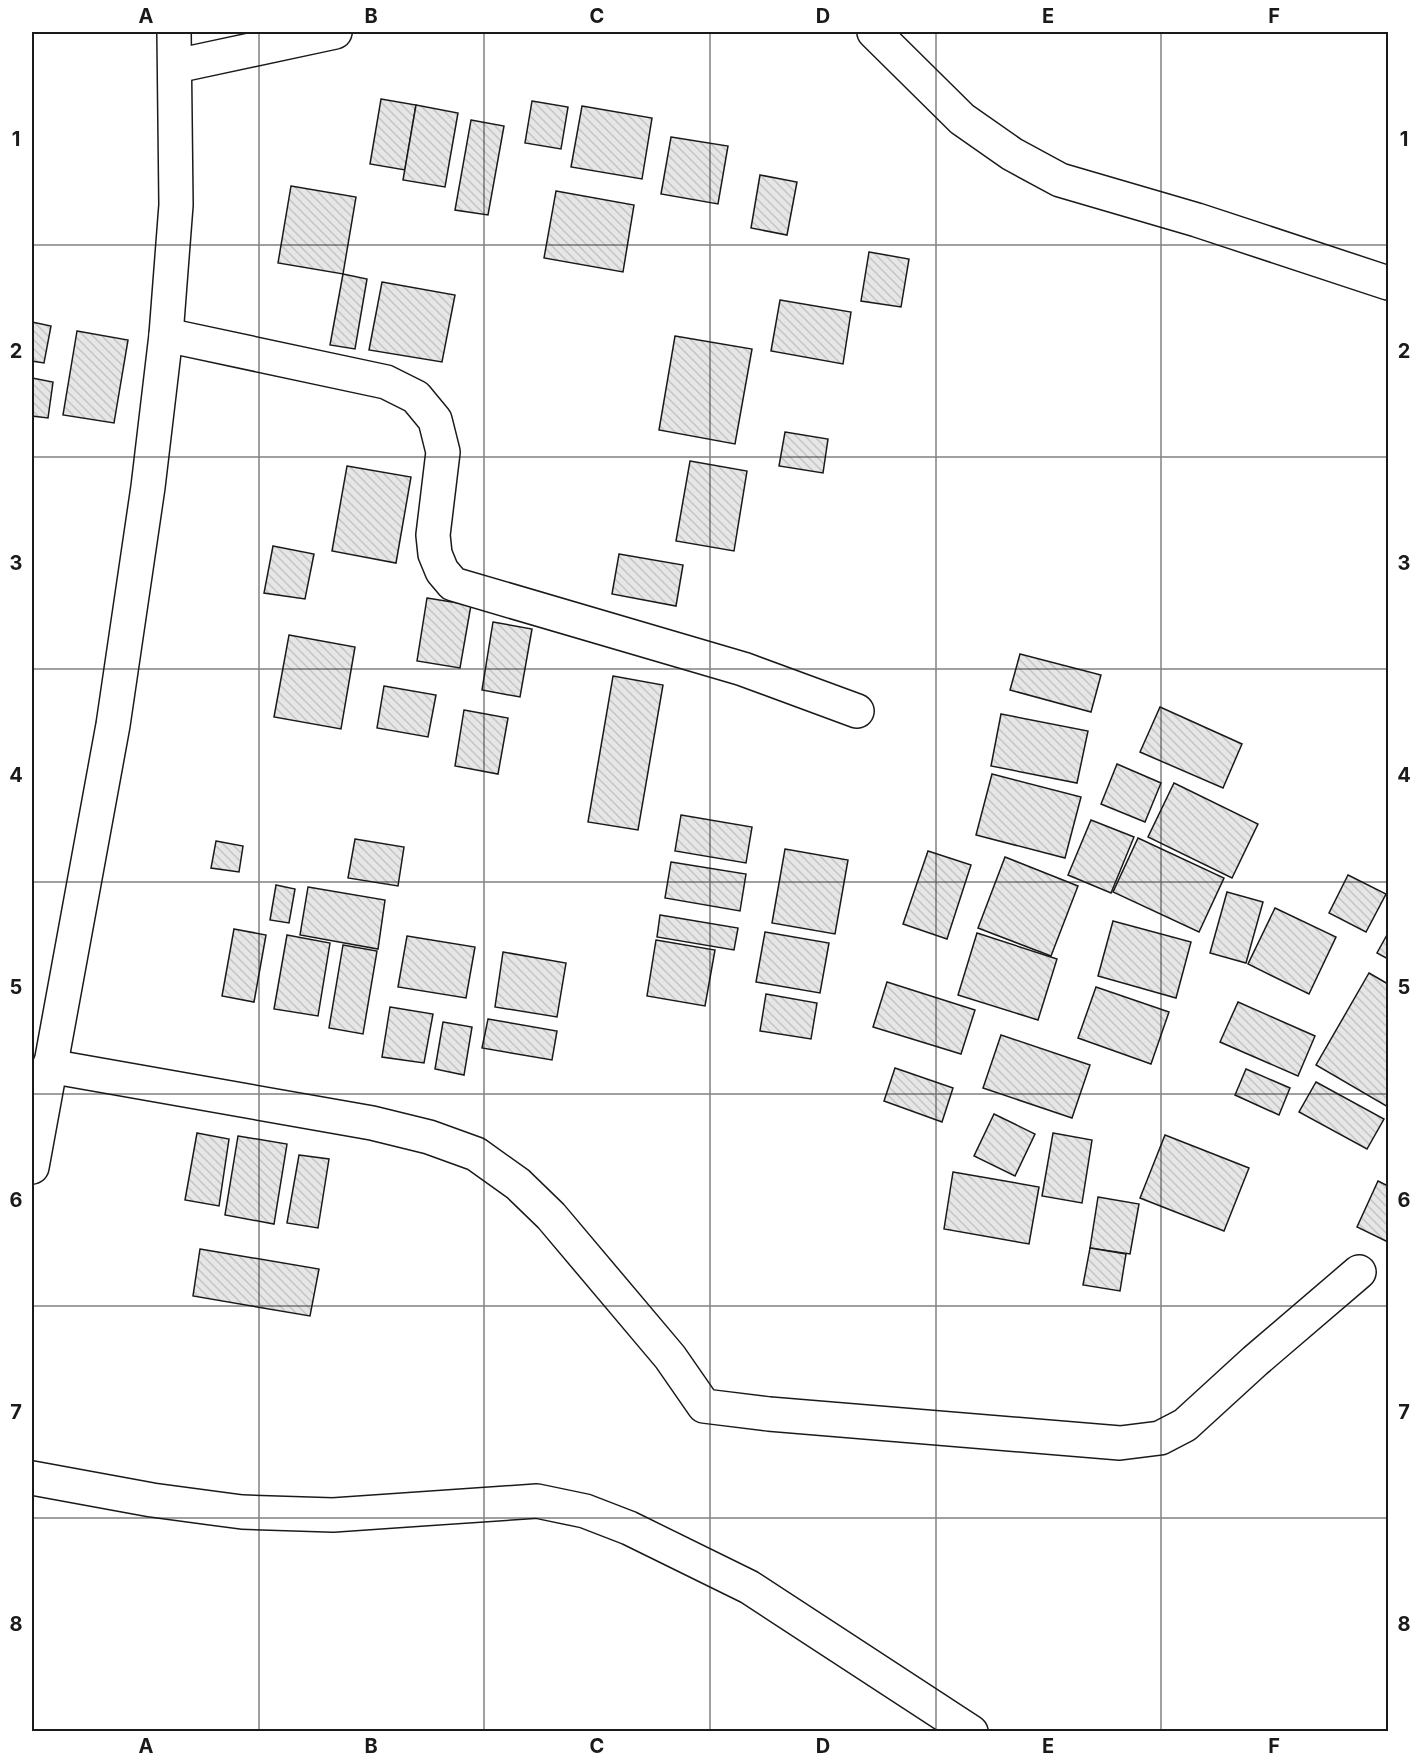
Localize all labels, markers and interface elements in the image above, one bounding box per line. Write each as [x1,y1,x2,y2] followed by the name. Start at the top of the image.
[139,4,154,28] text: A
[364,4,378,28] text: B
[590,4,604,28] text: C
[816,4,830,28] text: D
[1042,4,1054,28] text: E
[1268,4,1280,28] text: F
[12,127,20,151] text: 1
[1400,127,1408,151] text: 1
[10,339,22,363] text: 2
[1398,339,1410,363] text: 2
[10,551,22,575] text: 3
[1398,551,1410,575] text: 3
[9,763,23,787] text: 4
[1397,763,1411,787] text: 4
[10,975,22,999] text: 5
[1398,975,1410,999] text: 5
[10,1188,23,1212] text: 6
[1398,1188,1411,1212] text: 6
[10,1400,22,1424] text: 7
[1398,1400,1410,1424] text: 7
[9,1612,23,1636] text: 8
[1397,1612,1411,1636] text: 8
[139,1734,154,1758] text: A
[364,1734,378,1758] text: B
[590,1734,604,1758] text: C
[816,1734,830,1758] text: D
[1042,1734,1054,1758] text: E
[1268,1734,1280,1758] text: F

